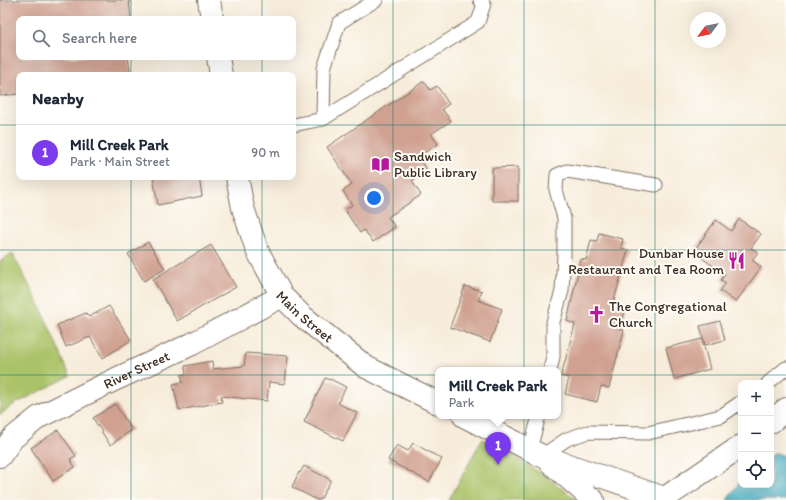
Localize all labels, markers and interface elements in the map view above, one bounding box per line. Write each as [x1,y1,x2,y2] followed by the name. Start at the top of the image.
[690,12,726,48] north arrow
[16,16,296,60] search box
[30,27,52,49] icon: search
[62,29,137,47] text: Search here
[32,88,84,108] text: Nearby
[70,136,169,154] text: Mill Creek Park
[42,145,48,160] text: 1
[251,145,280,160] text: 90 m
[394,148,477,181] place label: Sandwich Public Library
[70,154,170,169] text: Park · Main Street
[371,154,391,174] library icon: Sandwich Public Library
[364,188,384,208] your location
[568,245,724,278] place label: Dunbar House Restaurant and Tea Room
[727,251,747,271] restaurant icon: Dunbar House Restaurant and Tea Room
[273,287,336,347] street label: Main Street
[609,298,727,331] place label: The Congregational Church
[586,304,606,324] church icon: The Congregational Church
[101,347,172,393] street label: River Street
[435,367,561,419] popup
[449,377,547,395] text: Mill Creek Park
[738,380,774,488] map controls
[738,380,774,416] button: +
[449,395,474,410] text: Park
[738,416,774,452] button: −
[485,432,511,465] pin: 1
[738,452,774,488] button: locate

